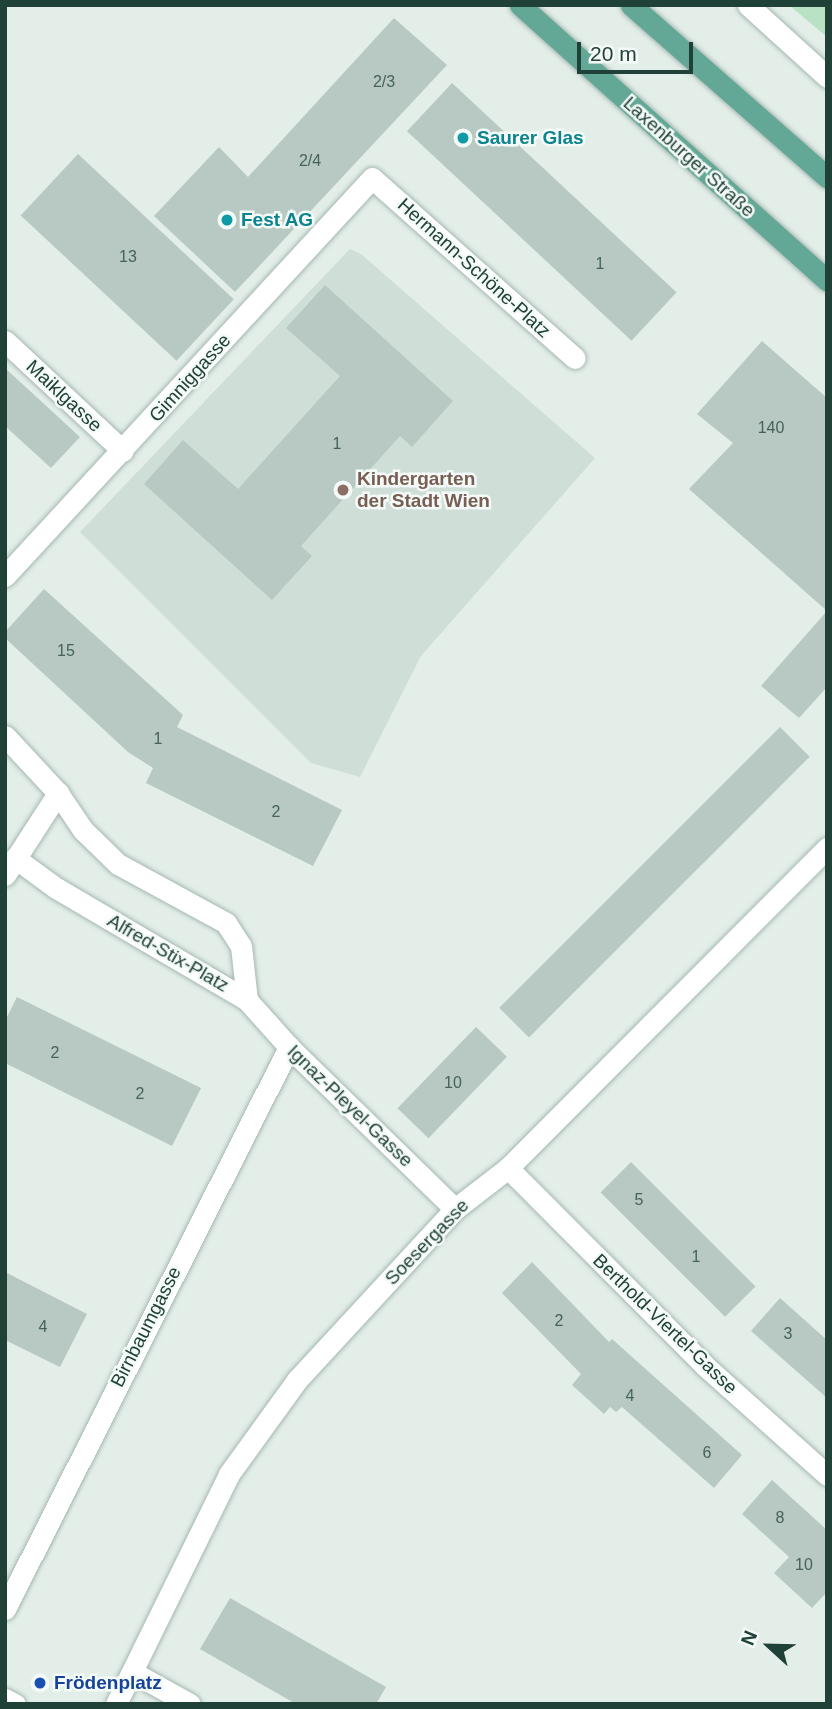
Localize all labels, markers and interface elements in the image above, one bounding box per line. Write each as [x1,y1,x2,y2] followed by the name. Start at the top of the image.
[580,28,696,72] scale bar
[590,42,637,65] text: 20 m
[373,72,395,92] house number: 2/3
[619,92,759,222] street label: Laxenburger Straße
[477,127,584,149] place label: Saurer Glas
[455,130,471,146] marker: Saurer Glas
[299,151,321,171] house number: 2/4
[393,193,555,343] street label: Hermann-Schöne-Platz
[241,209,314,231] place label: Fest AG
[219,212,235,228] marker: Fest AG
[119,247,137,267] house number: 13
[596,254,604,274] house number: 1
[144,329,236,427] street label: Gimniggasse
[21,355,107,437] street label: Maiklgasse
[758,418,784,438] house number: 140
[333,434,341,454] house number: 1
[357,468,490,512] place label: Kindergarten der Stadt Wien
[335,482,351,498] marker: Kindergarten der Stadt Wien
[57,641,75,661] house number: 15
[154,729,162,749] house number: 1
[272,802,280,822] house number: 2
[103,909,233,997] street label: Alfred-Stix-Platz
[282,1040,418,1172] street label: Ignaz-Pleyel-Gasse
[51,1043,59,1063] house number: 2
[444,1073,462,1093] house number: 10
[136,1084,144,1104] house number: 2
[635,1190,643,1210] house number: 5
[380,1194,474,1290] street label: Soesergasse
[692,1247,700,1267] house number: 1
[588,1249,742,1399] street label: Berthold-Viertel-Gasse
[106,1263,186,1391] street label: Birnbaumgasse
[555,1311,563,1331] house number: 2
[39,1317,47,1337] house number: 4
[784,1324,792,1344] house number: 3
[626,1386,634,1406] house number: 4
[703,1443,711,1463] house number: 6
[776,1508,784,1528] house number: 8
[795,1555,813,1575] house number: 10
[734,1611,804,1681] north arrow
[737,1628,761,1648] text: N
[54,1672,162,1694] place label: Frödenplatz
[32,1675,48,1691] marker: Frödenplatz

